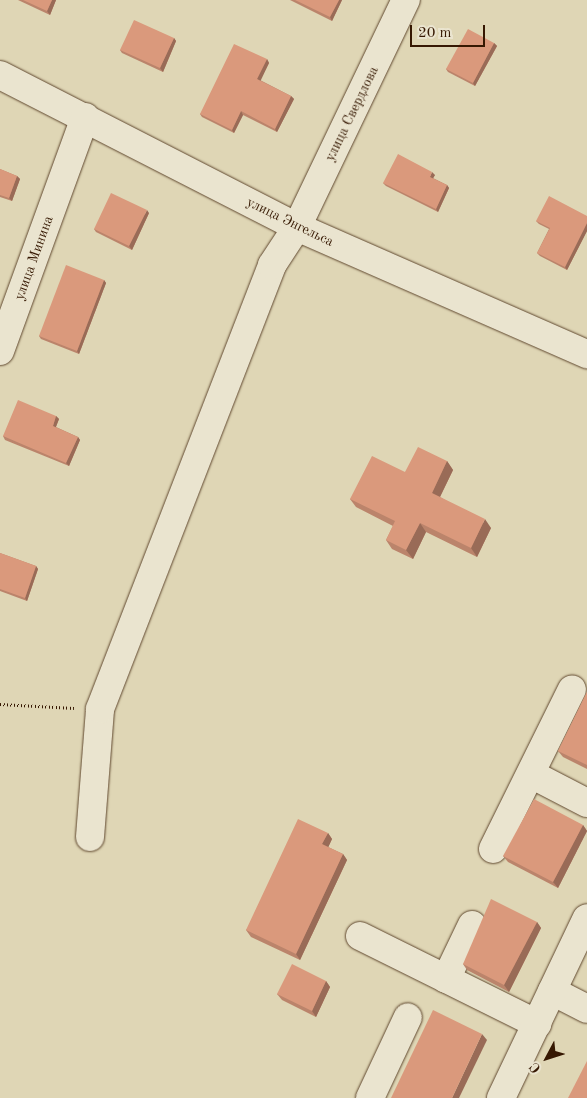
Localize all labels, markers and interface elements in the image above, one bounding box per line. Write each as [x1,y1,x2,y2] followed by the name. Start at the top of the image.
[412,15,487,47] scale bar
[418,26,452,41] text: 20 m
[322,64,382,164] street label: улица Свердлова
[244,194,336,250] street label: улица Энгельса
[11,213,57,303] street label: улица Минина
[522,1033,572,1083] north arrow
[527,1060,544,1076] text: С

